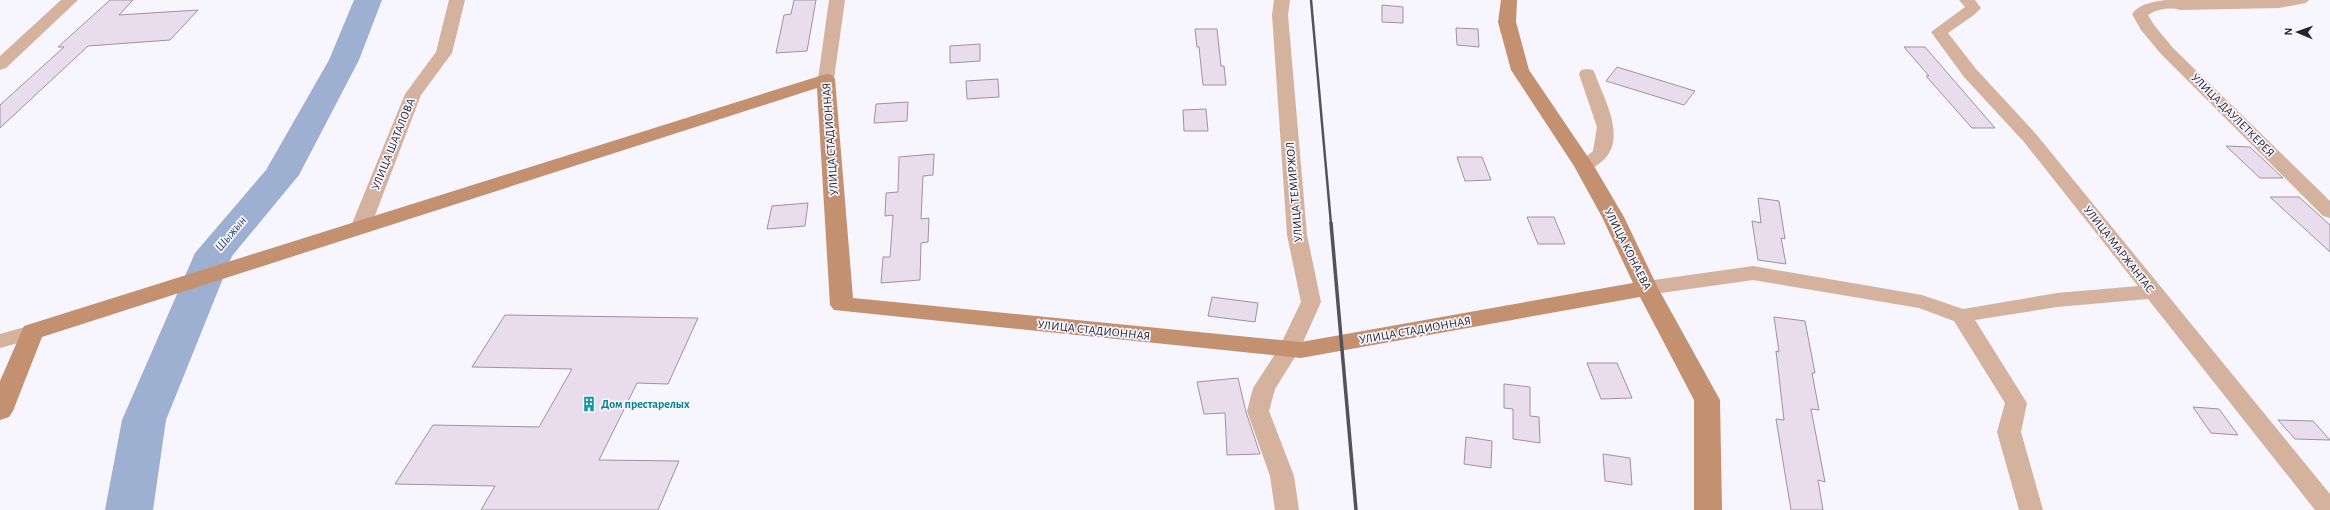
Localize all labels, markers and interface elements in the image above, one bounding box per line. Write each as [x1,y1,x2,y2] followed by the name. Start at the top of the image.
[2278,12,2318,52] north arrow
[2283,28,2294,36] text: N
[2189,71,2277,159] street label: УЛИЦА ДАУЛЕТКЕРЕЯ
[820,82,840,196] street label: УЛИЦА СТАДИОННАЯ
[369,96,417,192] street label: УЛИЦА ШАТАЛОВА
[1284,141,1304,243] street label: УЛИЦА ТЕМИРЖОЛ
[2081,203,2157,295] street label: УЛИЦА МАРЖАНТАС
[1602,206,1654,292] street label: УЛИЦА КОНАЕВА
[213,214,249,254] water label: Шыжын
[1358,314,1472,346] street label: УЛИЦА СТАДИОННАЯ
[1037,318,1151,342] street label: УЛИЦА СТАДИОННАЯ
[580,395,598,413] building icon: Дом престарелых
[601,398,690,410] place label: Дом престарелых

